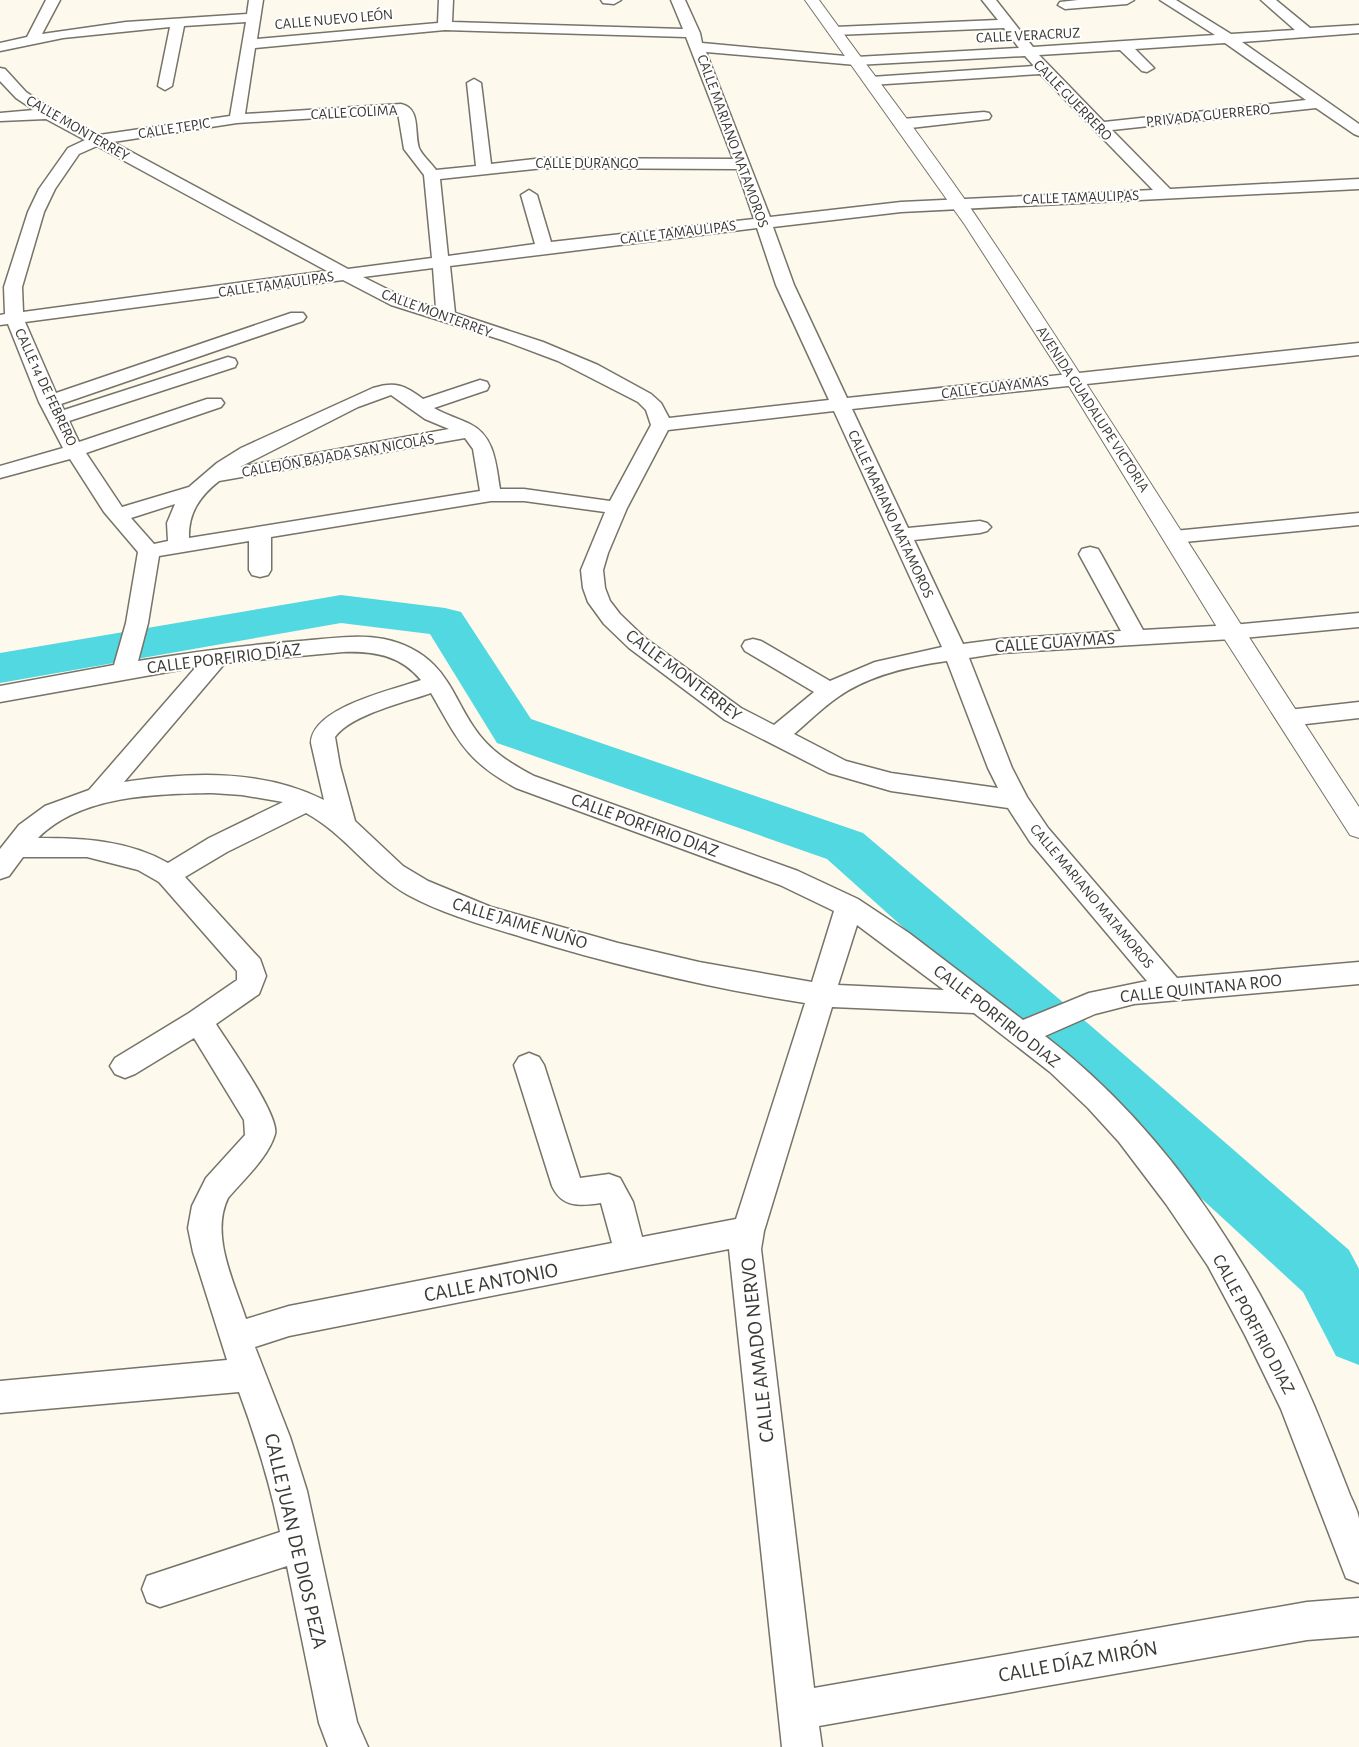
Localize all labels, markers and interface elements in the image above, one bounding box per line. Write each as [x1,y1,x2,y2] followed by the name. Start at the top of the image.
[274,5,394,32] street label: CALLE NUEVO LEÓN
[976,25,1081,46] street label: CALLE VERACRUZ
[694,53,771,230] street label: CALLE MARIANO MATAMOROS
[1030,57,1115,144] street label: CALLE GUERRERO
[24,93,132,164] street label: CALLE MONTERREY
[1145,102,1271,129] street label: PRIVADA GUERRERO
[310,103,398,122] street label: CALLE COLIMA
[137,115,211,142] street label: CALLE TEPIC
[535,156,639,171] street label: CALLE DURANGO
[1023,188,1140,207] street label: CALLE TAMAULIPAS
[619,218,737,247] street label: CALLE TAMAULIPAS
[217,269,335,300] street label: CALLE TAMAULIPAS
[380,287,494,340] street label: CALLE MONTERREY
[1033,324,1152,495] street label: AVENIDA GUADALUPE VICTORIA
[12,326,79,448] street label: CALLE 14 DE FEBRERO
[940,373,1050,402] street label: CALLE GUAYAMAS
[845,428,936,600] street label: CALLE MARIANO MATAMOROS
[240,429,436,480] street label: CALLEJÓN BAJADA SAN NICOLÁS
[622,627,745,725] street label: CALLE MONTERREY
[994,630,1116,656] street label: CALLE GUAYMAS
[146,638,302,677] street label: CALLE PORFIRIO DÍAZ
[569,791,721,861] street label: CALLE PORFIRIO DIAZ
[1027,821,1156,971] street label: CALLE MARIANO MATAMOROS
[450,892,590,953] street label: CALLE JAIME NUÑO
[930,962,1063,1072] street label: CALLE PORFIRIO DIAZ
[1119,972,1283,1006] street label: CALLE QUINTANA ROO
[1209,1252,1297,1397] street label: CALLE PORFIRIO DIAZ
[737,1256,778,1443] street label: CALLE AMADO NERVO
[422,1259,560,1306] street label: CALLE ANTONIO
[260,1431,331,1651] street label: CALLE JUAN DE DIOS PEZA
[996,1635,1159,1686] street label: CALLE DÍAZ MIRÓN

